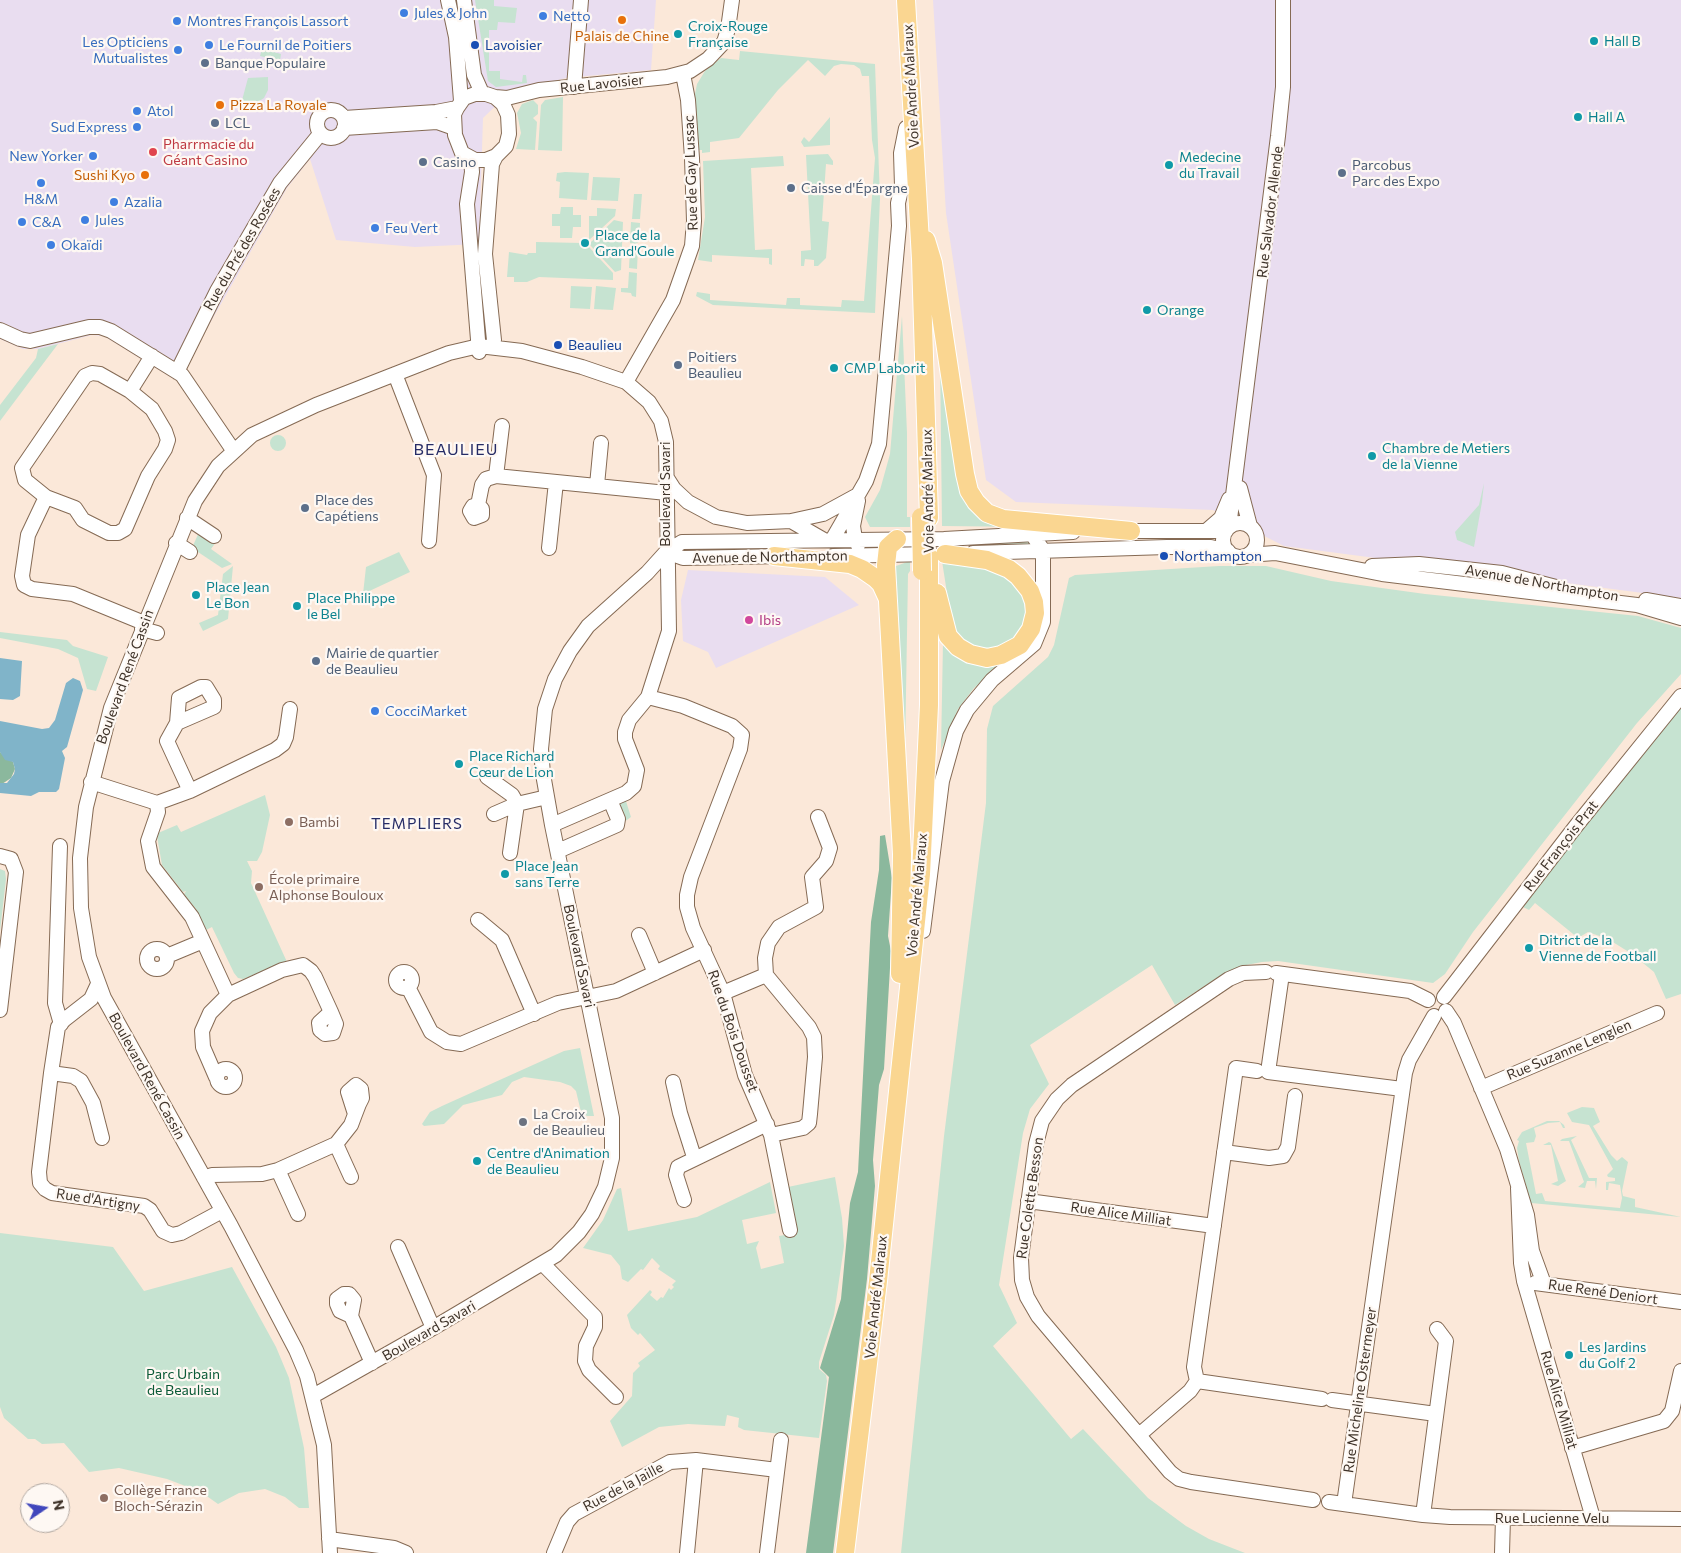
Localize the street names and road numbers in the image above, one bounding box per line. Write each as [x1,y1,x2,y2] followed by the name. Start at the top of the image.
[899,24,923,148] street label: Voie André Malraux
[559,71,645,97] street label: Rue Lavoisier
[681,115,701,231] street label: Rue de Gay Lussac
[1254,145,1286,279] street label: Rue Salvador Allende
[200,185,284,313] street label: Rue du Pré des Rosées
[919,429,937,553] street label: Voie André Malraux
[657,441,673,547] street label: Boulevard Savari
[692,547,848,567] street label: Avenue de Northampton
[1464,561,1620,605] street label: Avenue de Northampton
[93,607,157,747] street label: Boulevard René Cassin
[1520,797,1602,895] street label: Rue François Prat
[903,832,931,958] street label: Voie André Malraux
[560,903,598,1009] street label: Boulevard Savari
[704,968,762,1094] street label: Rue du Bois Dousset
[105,1010,189,1142] street label: Boulevard René Cassin
[1504,1016,1634,1084] street label: Rue Suzanne Lenglen
[1013,1136,1047,1260] street label: Rue Colette Besson
[55,1185,141,1215] street label: Rue d'Artigny
[1069,1199,1173,1229] street label: Rue Alice Milliat
[861,1234,891,1360] street label: Voie André Malraux
[1547,1276,1659,1308] street label: Rue René Deniort
[379,1297,479,1365] street label: Boulevard Savari
[1340,1306,1380,1474] street label: Rue Micheline Ostermeyer
[1537,1349,1581,1451] street label: Rue Alice Milliat
[580,1459,666,1515] street label: Rue de la Jaille
[1495,1510,1609,1526] street label: Rue Lucienne Velu

